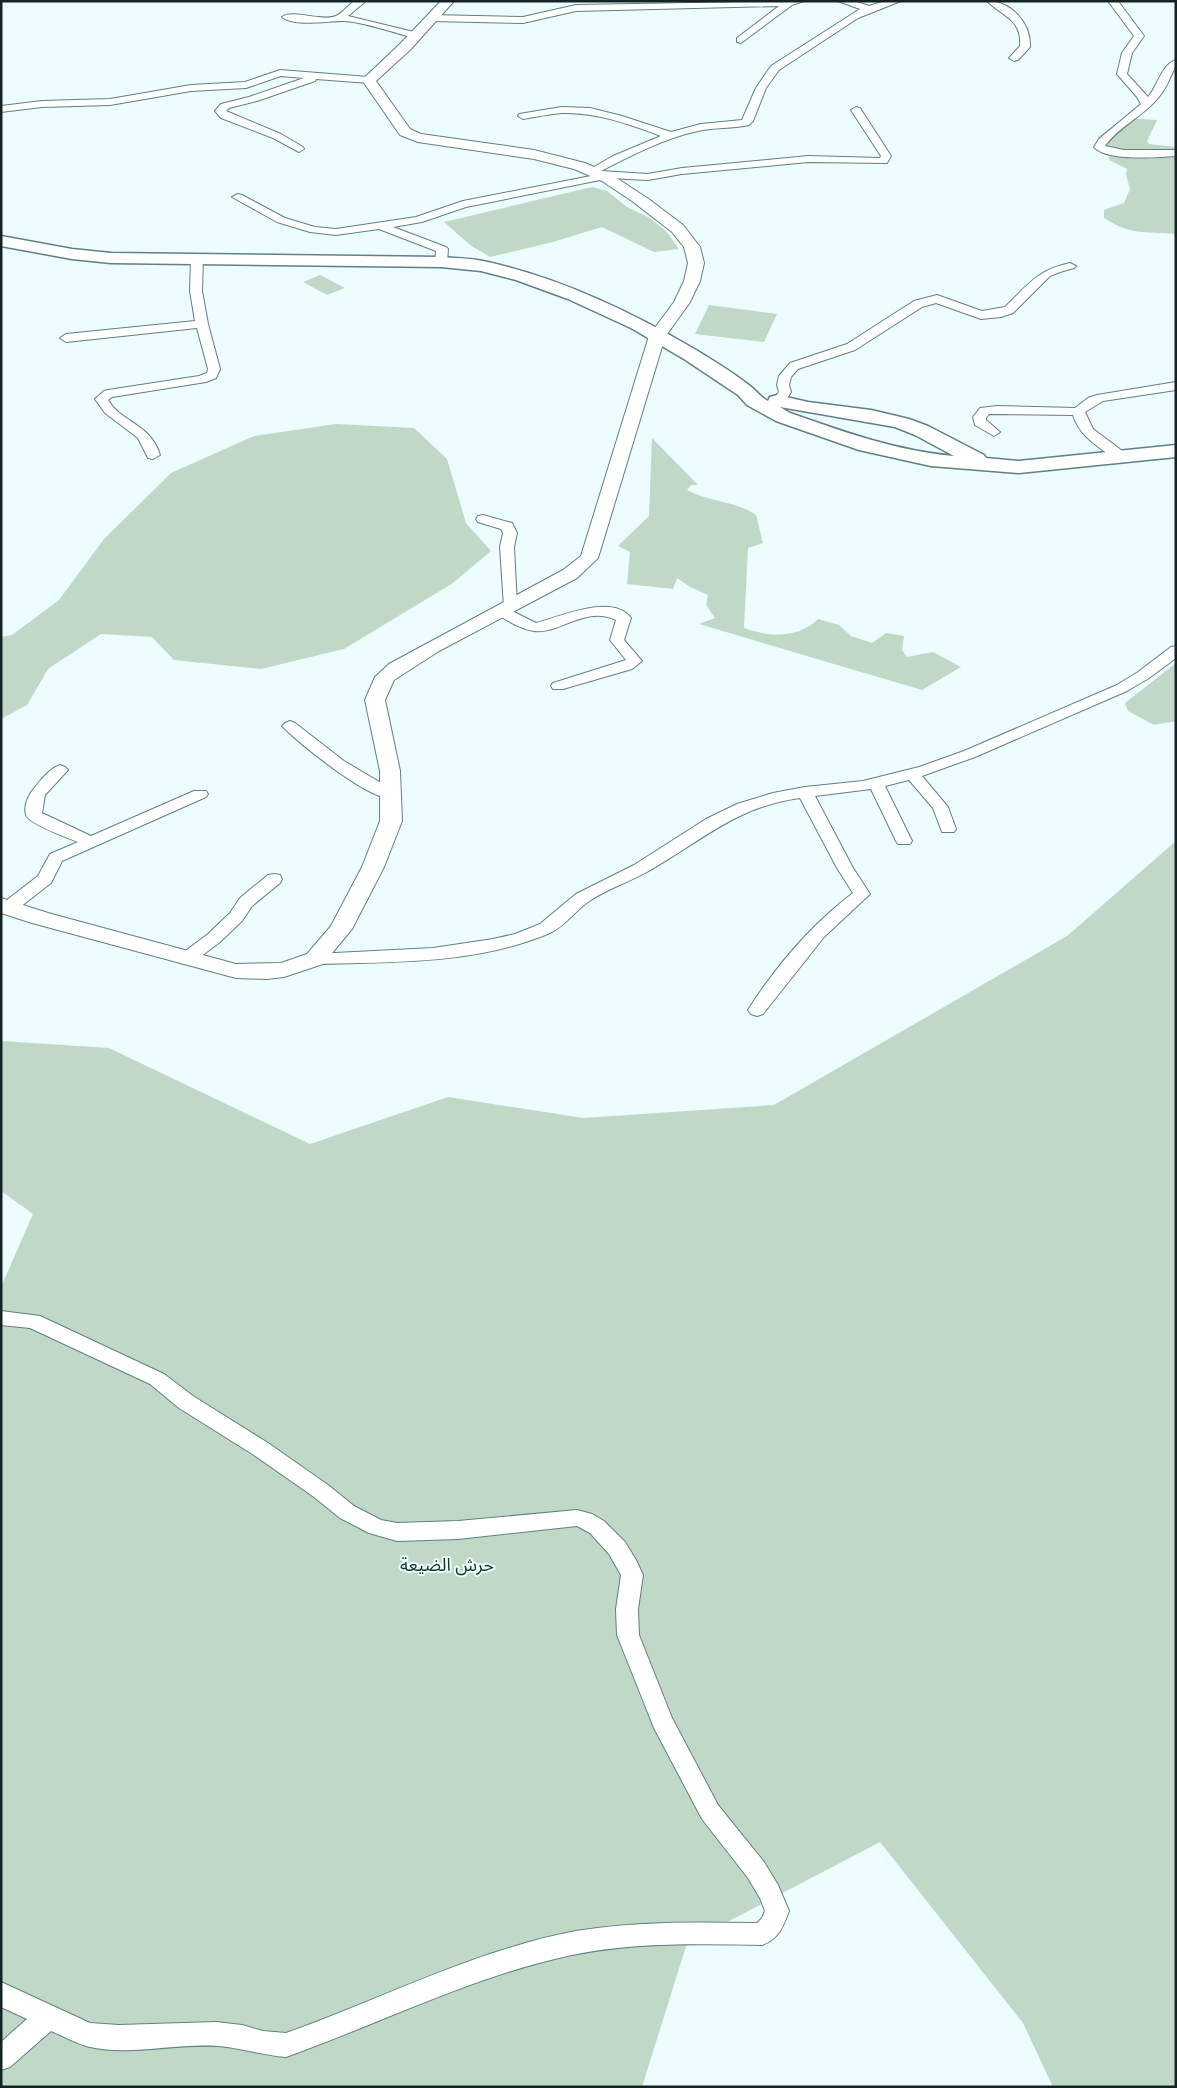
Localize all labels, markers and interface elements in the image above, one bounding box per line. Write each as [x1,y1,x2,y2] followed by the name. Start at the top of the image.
[400,1554,494,1576] park label: حرش الضيعة

